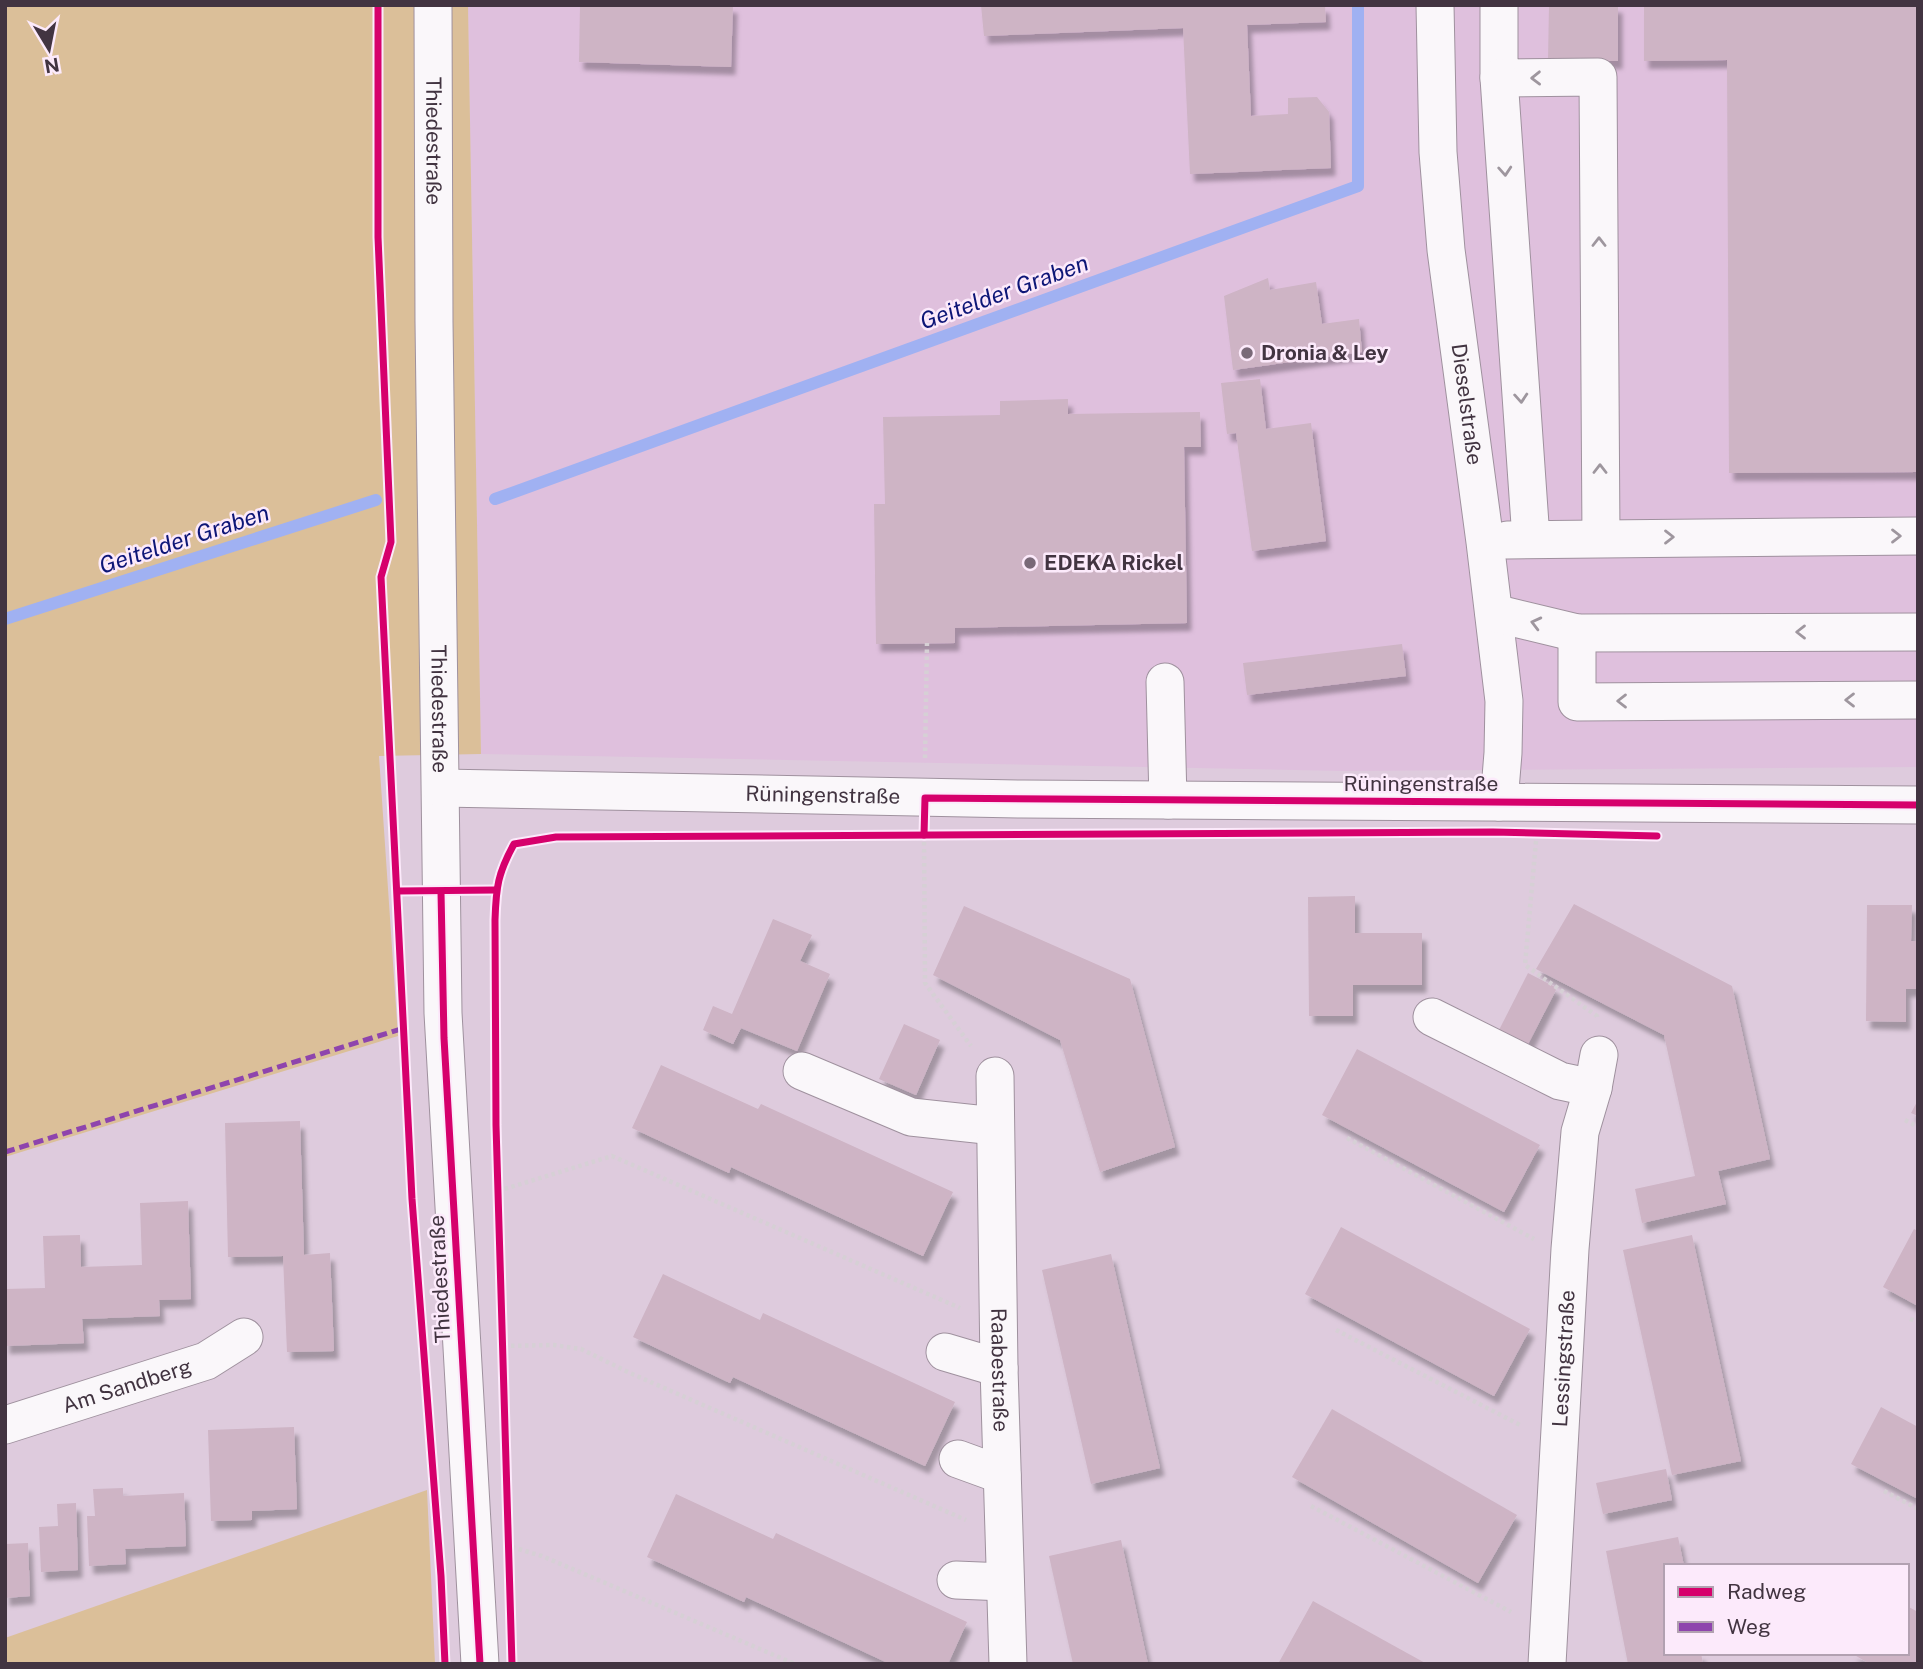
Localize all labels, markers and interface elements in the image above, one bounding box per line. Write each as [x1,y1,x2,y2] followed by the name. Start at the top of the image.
[14,14,84,84] north arrow
[43,54,61,78] text: N
[1530,70,1541,86] one-way arrow
[421,77,447,205] street label: Thiedestraße
[1498,166,1513,177] one-way arrow
[1591,236,1607,247] one-way arrow
[916,249,1092,334] water label: Geitelder Graben
[1261,340,1388,365] place label: Dronia & Ley
[1447,342,1488,467] street label: Dieselstraße
[1239,345,1255,361] marker: Dronia & Ley
[1513,393,1528,404] one-way arrow
[1592,464,1608,474] one-way arrow
[95,498,272,579] water label: Geitelder Graben
[1892,528,1902,544] one-way arrow
[1664,529,1675,545] one-way arrow
[1044,550,1184,575] place label: EDEKA Rickel
[1022,555,1038,571] marker: EDEKA Rickel
[1530,617,1542,631] one-way arrow
[1795,624,1805,640] one-way arrow
[426,645,453,773] street label: Thiedestraße
[1844,692,1854,708] one-way arrow
[1616,694,1627,709] one-way arrow
[1344,771,1498,796] street label: Rüningenstraße
[745,781,901,809] street label: Rüningenstraße
[424,1214,455,1344] street label: Thiedestraße
[1547,1289,1580,1428] street label: Lessingstraße
[986,1308,1014,1432] street label: Raabestraße
[59,1353,194,1418] street label: Am Sandberg
[1664,1564,1909,1655] legend
[1727,1579,1806,1604] text: Radweg
[1727,1614,1771,1639] text: Weg

